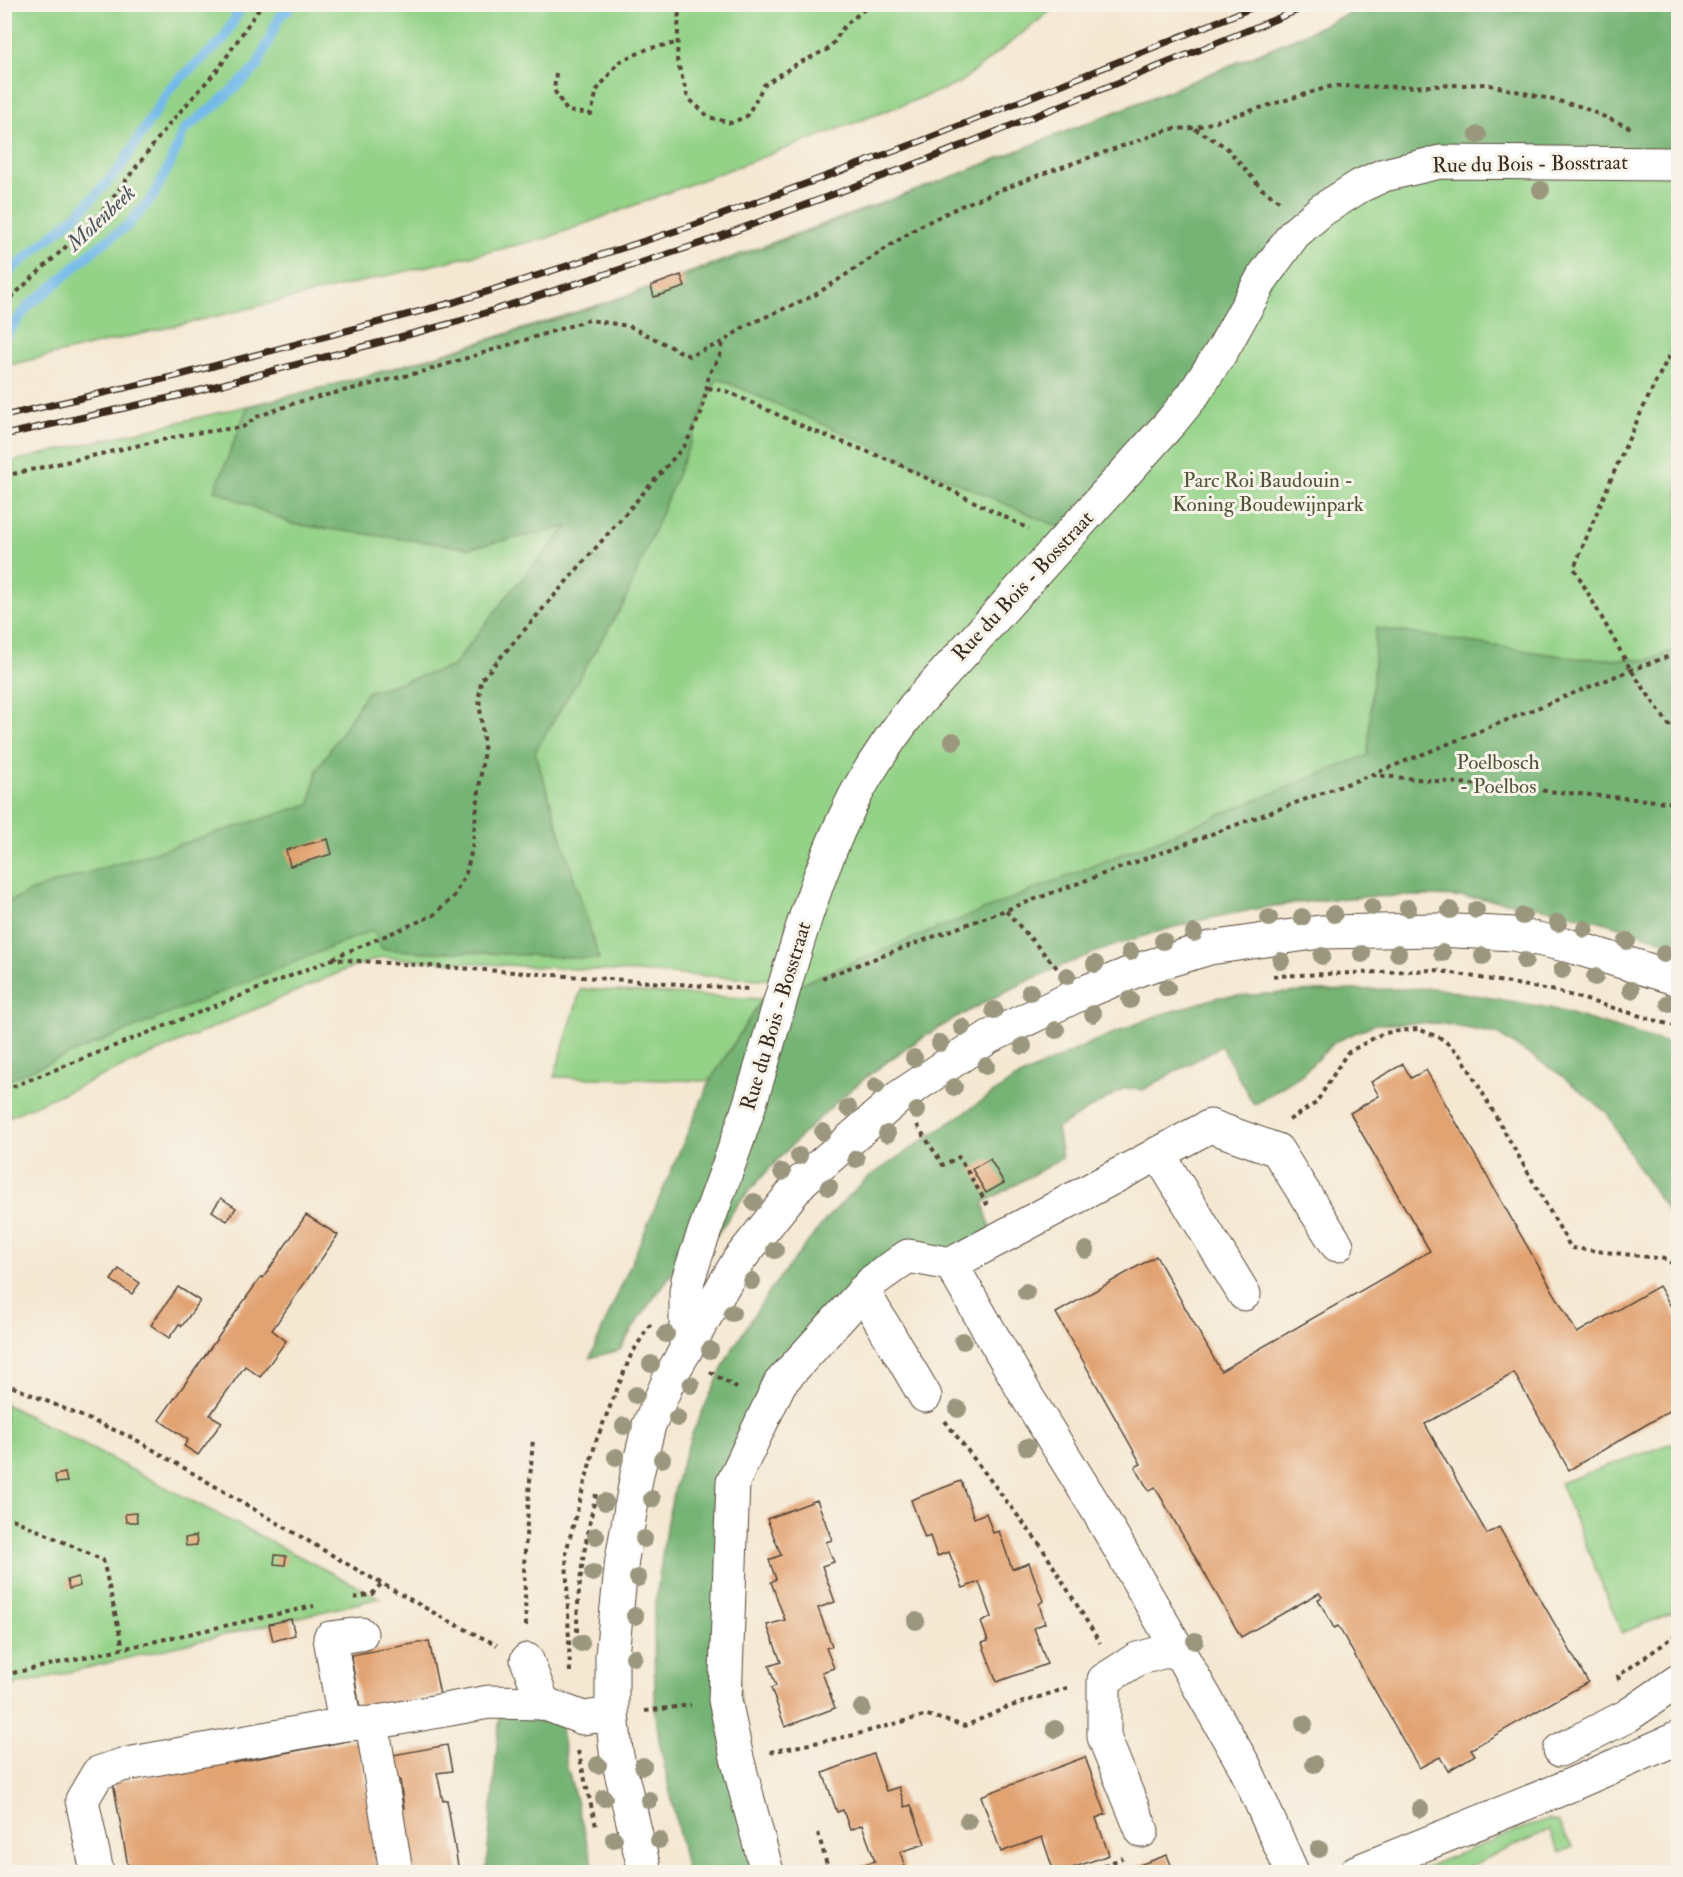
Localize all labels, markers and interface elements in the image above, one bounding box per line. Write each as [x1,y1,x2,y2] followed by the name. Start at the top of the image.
[1432,149,1628,179] street label: Rue du Bois - Bosstraat
[59,179,141,258] water label: Molenbeek
[1172,467,1364,518] park label: Parc Roi Baudouin - Koning Boudewijnpark
[946,505,1100,667] street label: Rue du Bois - Bosstraat
[1457,749,1539,800] park label: Poelbosch - Poelbos
[734,918,818,1114] street label: Rue du Bois - Bosstraat

